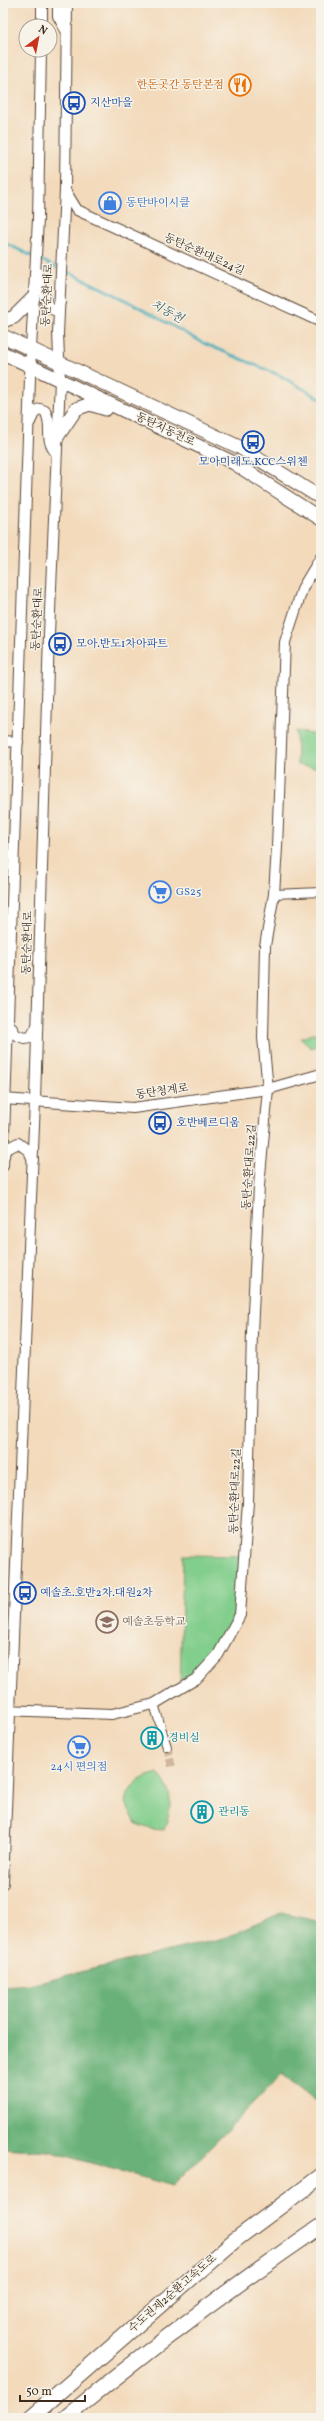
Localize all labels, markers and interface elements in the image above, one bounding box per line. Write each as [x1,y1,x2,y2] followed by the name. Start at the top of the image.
[18,18,58,58] north arrow
[35,22,50,39] text: N
[227,72,253,98] restaurant icon: 한돈곳간 동탄본점
[137,78,224,93] place label: 한돈곳간 동탄본점
[61,90,87,116] bus stop icon: 지산마을
[90,96,133,111] place label: 지산마을
[97,190,123,216] shop icon: 동탄바이시클
[126,196,190,211] place label: 동탄바이시클
[161,231,247,279] street label: 동탄순환대로24길
[39,262,57,327] street label: 동탄순환대로
[148,297,187,328] water label: 치동천
[133,410,197,450] street label: 동탄치동천로
[240,429,266,455] bus stop icon: 모아미래도.KCC스위첸
[199,455,308,470] place label: 모아미래도.KCC스위첸
[29,586,47,651] street label: 동탄순환대로
[47,631,73,657] bus stop icon: 모아.반도1차아파트
[76,637,168,652] place label: 모아.반도1차아파트
[147,879,173,905] supermarket icon: GS25
[176,885,201,900] place label: GS25
[19,911,37,975] street label: 동탄순환대로
[135,1081,190,1103] street label: 동탄청계로
[147,1110,173,1136] bus stop icon: 호반베르디움
[176,1116,240,1131] place label: 호반베르디움
[240,1123,260,1211] street label: 동탄순환대로22길
[227,1448,245,1534] street label: 동탄순환대로22길
[12,1580,38,1606] bus stop icon: 예솔초.호반2차.대원2차
[40,1586,153,1601] place label: 예솔초.호반2차.대원2차
[94,1609,120,1635] school or university icon: 예솔초등학교
[122,1615,186,1630] place label: 예솔초등학교
[139,1725,165,1751] building icon: 경비실
[168,1731,200,1746] place label: 경비실
[66,1734,92,1760] supermarket icon: 24시 편의점
[51,1760,107,1775] place label: 24시 편의점
[189,1799,215,1825] building icon: 관리동
[218,1805,250,1820] place label: 관리동
[126,2251,221,2336] street label: 수도권제2순환고속도로
[20,2377,85,2403] scale bar
[26,2384,52,2400] text: 50 m

